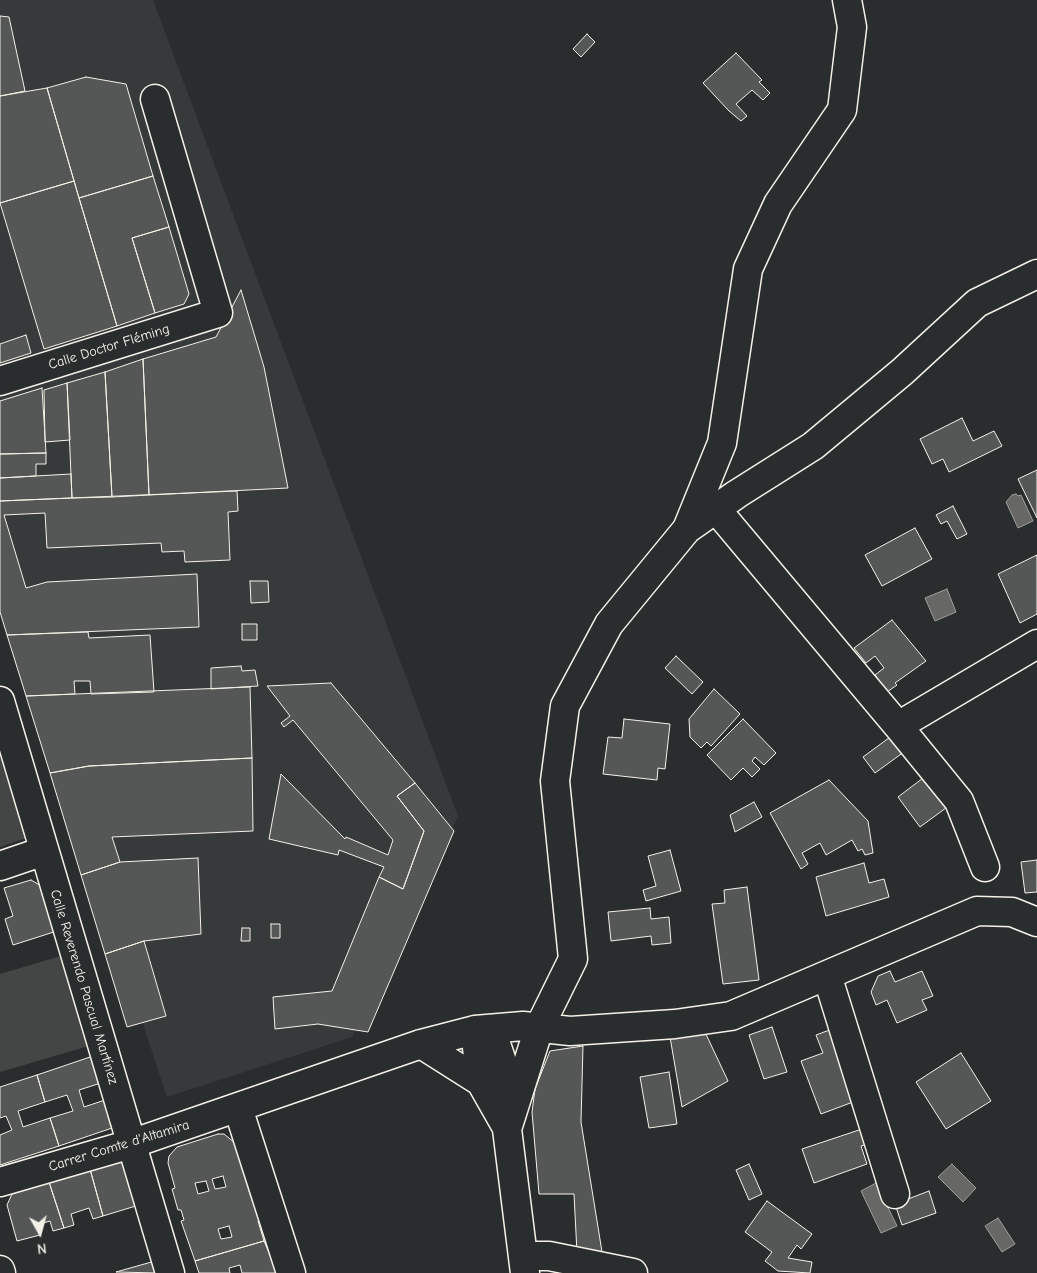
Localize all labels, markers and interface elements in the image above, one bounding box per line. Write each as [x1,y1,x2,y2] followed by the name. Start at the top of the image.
[46,321,172,373] street label: Calle Doctor Fléming
[46,888,122,1086] street label: Calle Reverendo Pascual Martínez
[47,1117,191,1175] street label: Carrer Comte d'Altamira
[15,1208,65,1258] north arrow
[36,1239,47,1257] text: N

